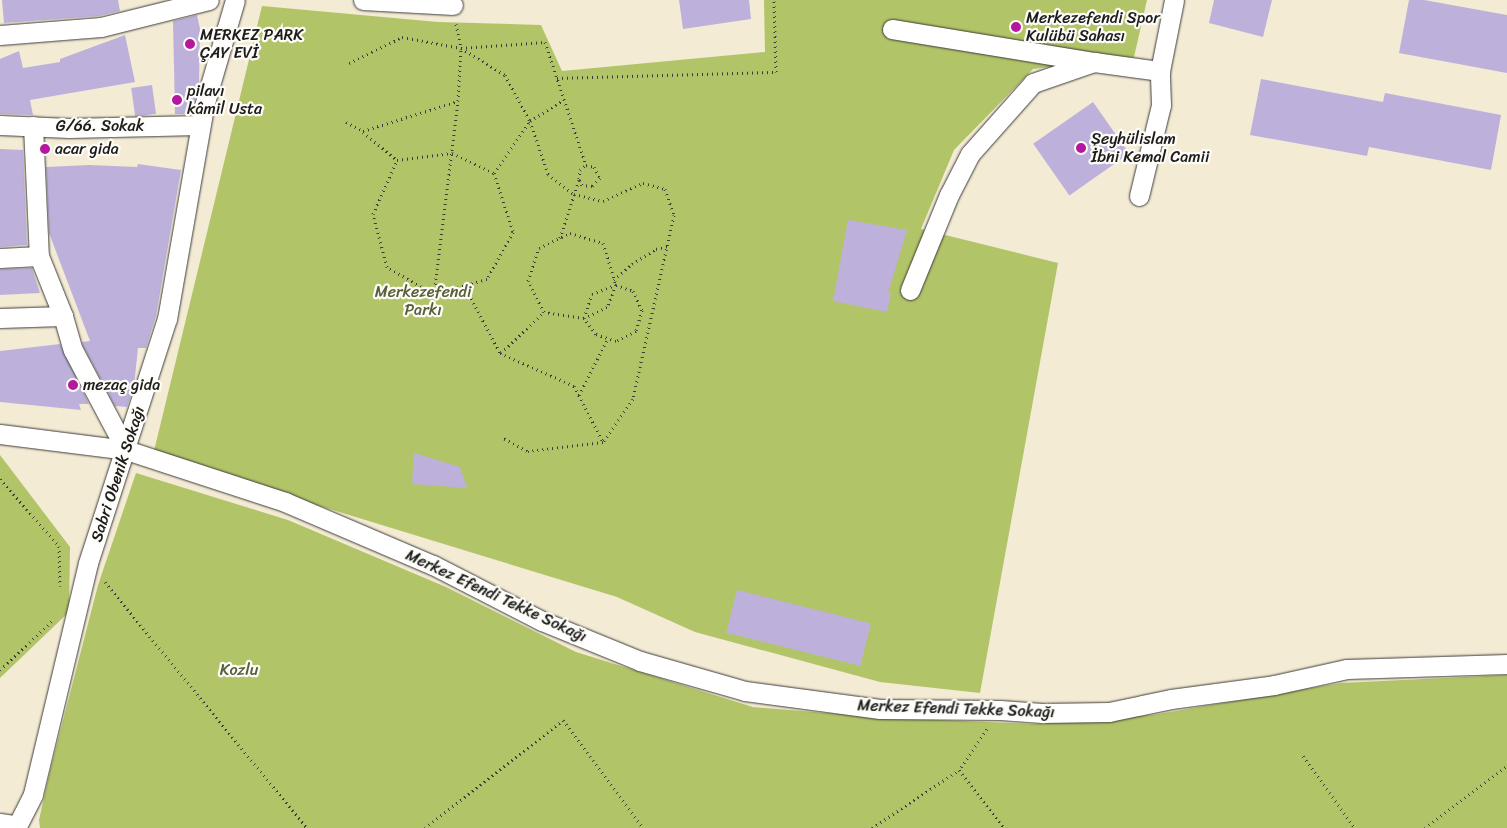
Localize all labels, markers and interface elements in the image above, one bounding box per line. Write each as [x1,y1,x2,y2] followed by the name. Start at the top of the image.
[1026,8,1160,46] place label: Merkezefendi Spor Kulübü Sahası
[1010,21,1022,33] marker: Merkezefendi Spor Kulübü Sahası
[200,25,302,63] place label: MERKEZ PARK ÇAY EVİ
[184,38,196,50] marker: MERKEZ PARK ÇAY EVİ
[187,81,262,119] place label: pilavı kâmil Usta
[171,94,183,106] marker: pilavı kâmil Usta
[56,116,144,136] street label: G/66. Sokak
[1091,129,1209,167] place label: Şeyhülislam İbni Kemal Camii
[55,139,119,159] place label: acar gida
[1075,142,1087,154] marker: Şeyhülislam İbni Kemal Camii
[39,143,51,155] marker: acar gida
[375,282,471,320] park label: Merkezefendi Parkı
[83,375,160,395] place label: mezaç gida
[67,379,79,391] marker: mezaç gida
[87,403,149,545] street label: Sabri Obenik Sokağı
[402,545,590,647] street label: Merkez Efendi Tekke Sokağı
[220,660,258,680] park label: Kozlu
[857,696,1055,722] street label: Merkez Efendi Tekke Sokağı

